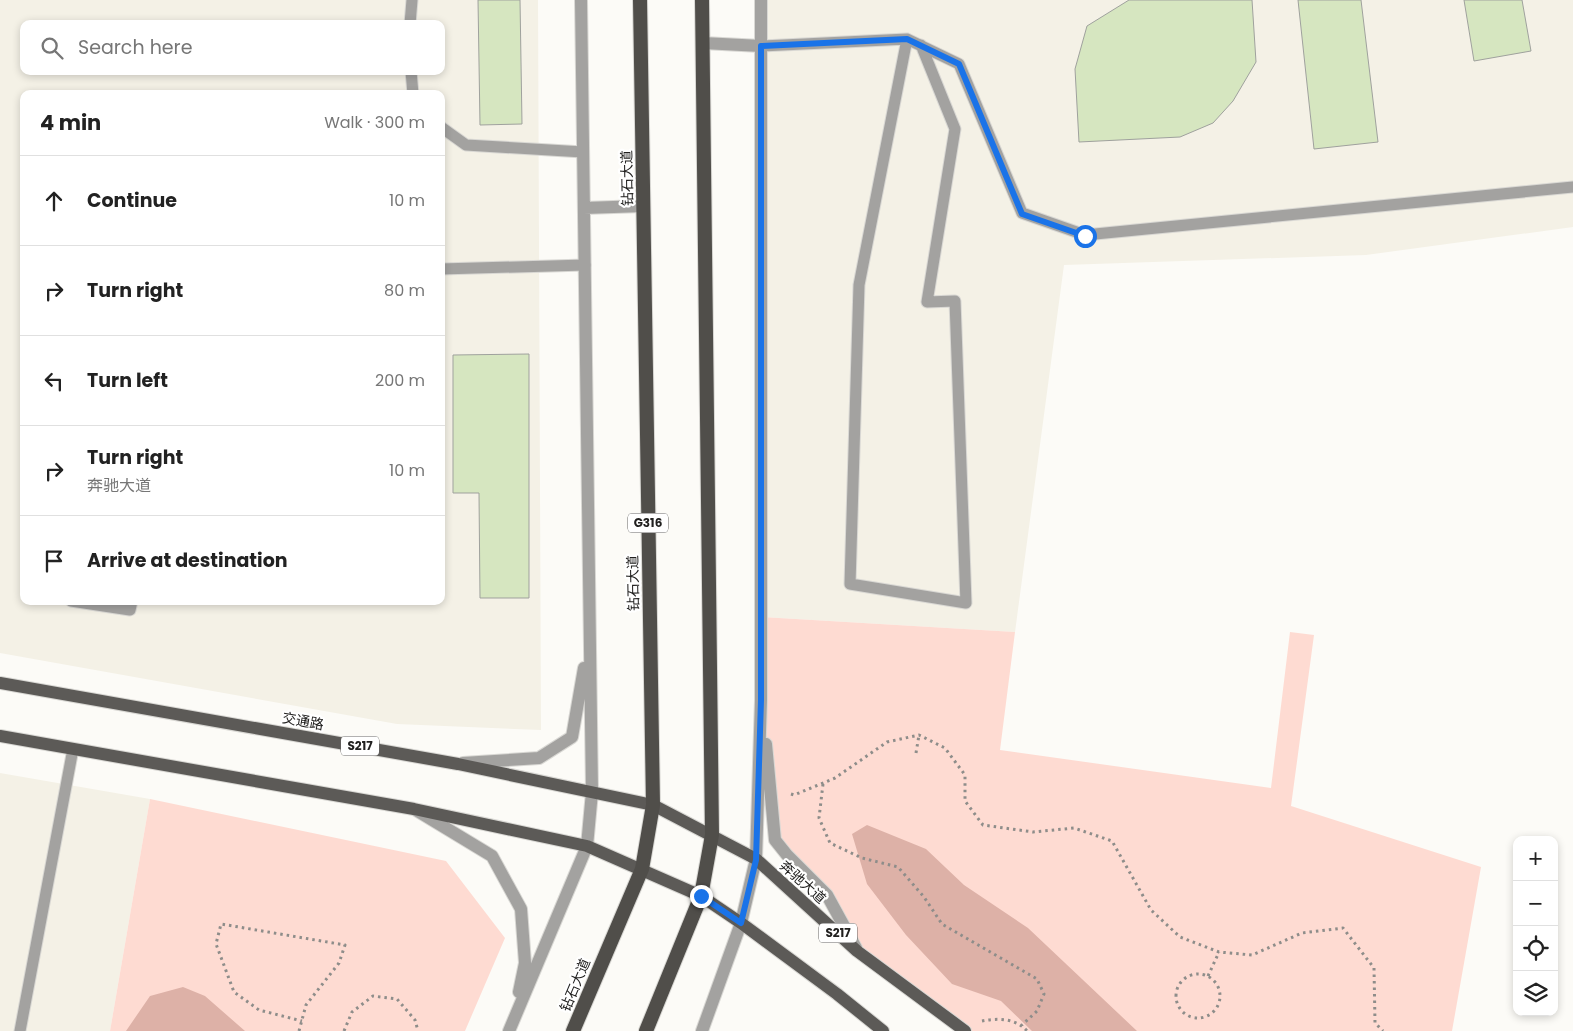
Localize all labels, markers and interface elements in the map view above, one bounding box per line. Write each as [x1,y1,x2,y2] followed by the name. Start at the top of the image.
[20,20,445,75] search box
[38,34,66,62] icon: search
[78,34,192,61] text: Search here
[40,108,101,137] text: 4 min
[324,111,425,134] text: Walk · 300 m
[617,150,637,206] street label: 钻石大道
[40,187,68,215] icon: ahead
[87,187,177,214] text: Continue
[389,189,425,212] text: 10 m
[1074,225,1097,248] route start
[40,277,68,305] icon: right
[87,277,183,304] text: Turn right
[384,279,425,302] text: 80 m
[40,367,68,395] icon: left
[87,367,168,394] text: Turn left
[375,369,425,392] text: 200 m
[87,444,183,471] text: Turn right
[40,457,68,485] icon: right
[389,459,425,482] text: 10 m
[87,474,151,497] text: 奔驰大道
[628,514,668,532] road number: G316
[40,547,68,575] icon: arrive
[87,547,288,574] text: Arrive at destination
[623,555,643,611] street label: 钻石大道
[281,708,325,734] street label: 交通路
[341,736,379,756] road number: S217
[1513,836,1558,1016] map controls
[1513,836,1558,881] button: +
[776,856,830,908] street label: 奔驰大道
[1513,881,1558,926] button: −
[690,885,713,908] route end
[819,924,857,942] road number: S217
[1513,926,1558,971] button: locate
[555,955,595,1015] street label: 钻石大道
[1513,971,1558,1016] button: layers

